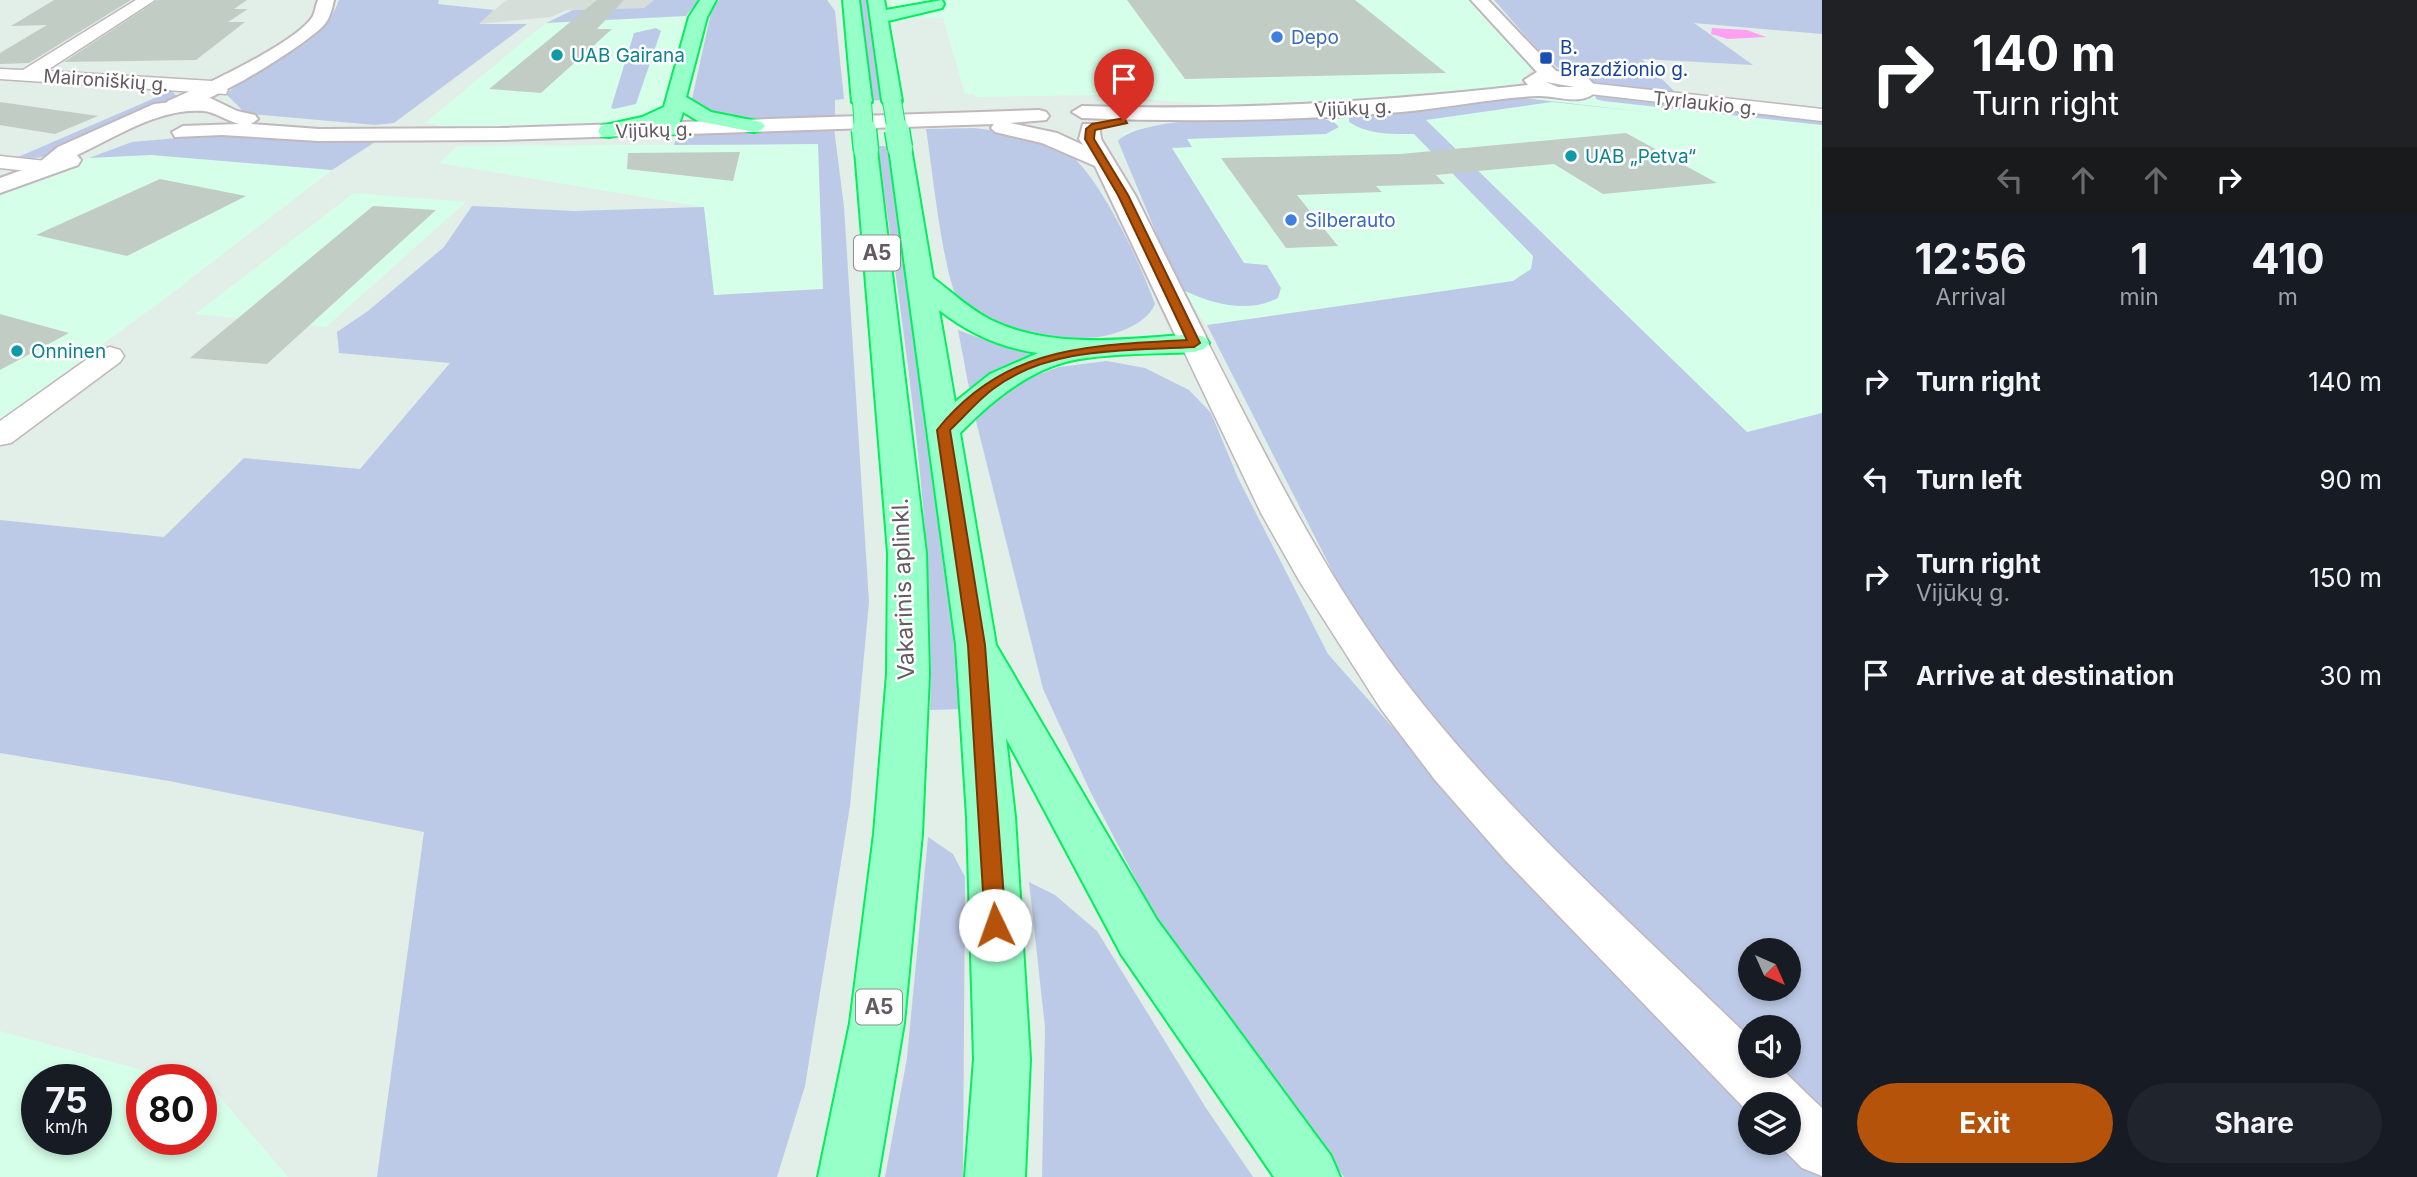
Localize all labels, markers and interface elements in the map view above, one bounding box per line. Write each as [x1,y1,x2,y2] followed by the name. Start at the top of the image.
[1972,24,2116,83] text: 140 m
[1291,26,1339,49] place label: Depo
[1857,28,1948,119] icon: right
[1269,29,1285,45] marker: Depo
[1560,36,1688,81] place label: B. Brazdžionio g.
[571,44,685,67] place label: UAB Gairana
[549,47,565,63] marker: UAB Gairana
[1094,49,1154,121] pin
[1538,50,1554,66] marker: B. Brazdžionio g.
[1105,60,1143,98] icon: arrive
[43,65,169,96] street label: Maironiškių g.
[1972,84,2119,123] text: Turn right
[1652,87,1758,120] street label: Tyrlaukio g.
[1314,95,1392,122] street label: Vijūkų g.
[615,118,693,143] street label: Vijūkų g.
[1585,145,1696,168] place label: UAB „Petva“
[1563,148,1579,164] marker: UAB „Petva“
[1991,161,2029,199] icon: left
[2064,161,2102,199] icon: ahead
[2137,161,2175,199] icon: ahead
[2210,161,2248,199] icon: right
[1305,209,1396,232] place label: Silberauto
[1283,212,1299,228] marker: Silberauto
[1914,233,2027,284] text: 12:56
[2130,233,2148,284] text: 1
[2251,233,2325,284] text: 410
[854,236,900,270] road number: A5
[1935,283,2006,311] text: Arrival
[2120,283,2159,311] text: min
[2278,283,2298,311] text: m
[31,340,106,363] place label: Onninen
[9,343,25,359] marker: Onninen
[1857,362,1895,400] icon: right
[1916,366,2041,397] text: Turn right
[2308,366,2382,397] text: 140 m
[1857,460,1895,498] icon: left
[1916,464,2022,495] text: Turn left
[2319,464,2382,495] text: 90 m
[886,498,920,680] street label: Vakarinis aplinkl.
[1916,548,2041,579] text: Turn right
[1857,558,1895,596] icon: right
[2309,562,2382,593] text: 150 m
[1916,579,2010,607] text: Vijūkų g.
[1857,656,1895,694] icon: arrive
[1916,660,2175,691] text: Arrive at destination
[2319,660,2382,691] text: 30 m
[958,888,1032,962] position arrow
[1738,938,1801,1001] north arrow
[1738,938,1801,1155] map controls
[856,990,902,1024] road number: A5
[1738,1015,1801,1078] button: sound
[126,1064,217,1155] speed limit sign: 80
[45,1079,88,1121] text: 75
[1857,1083,2113,1163] button: Exit
[2127,1083,2382,1163] button: Share
[1738,1092,1801,1155] button: layers
[45,1116,88,1137] text: km/h

